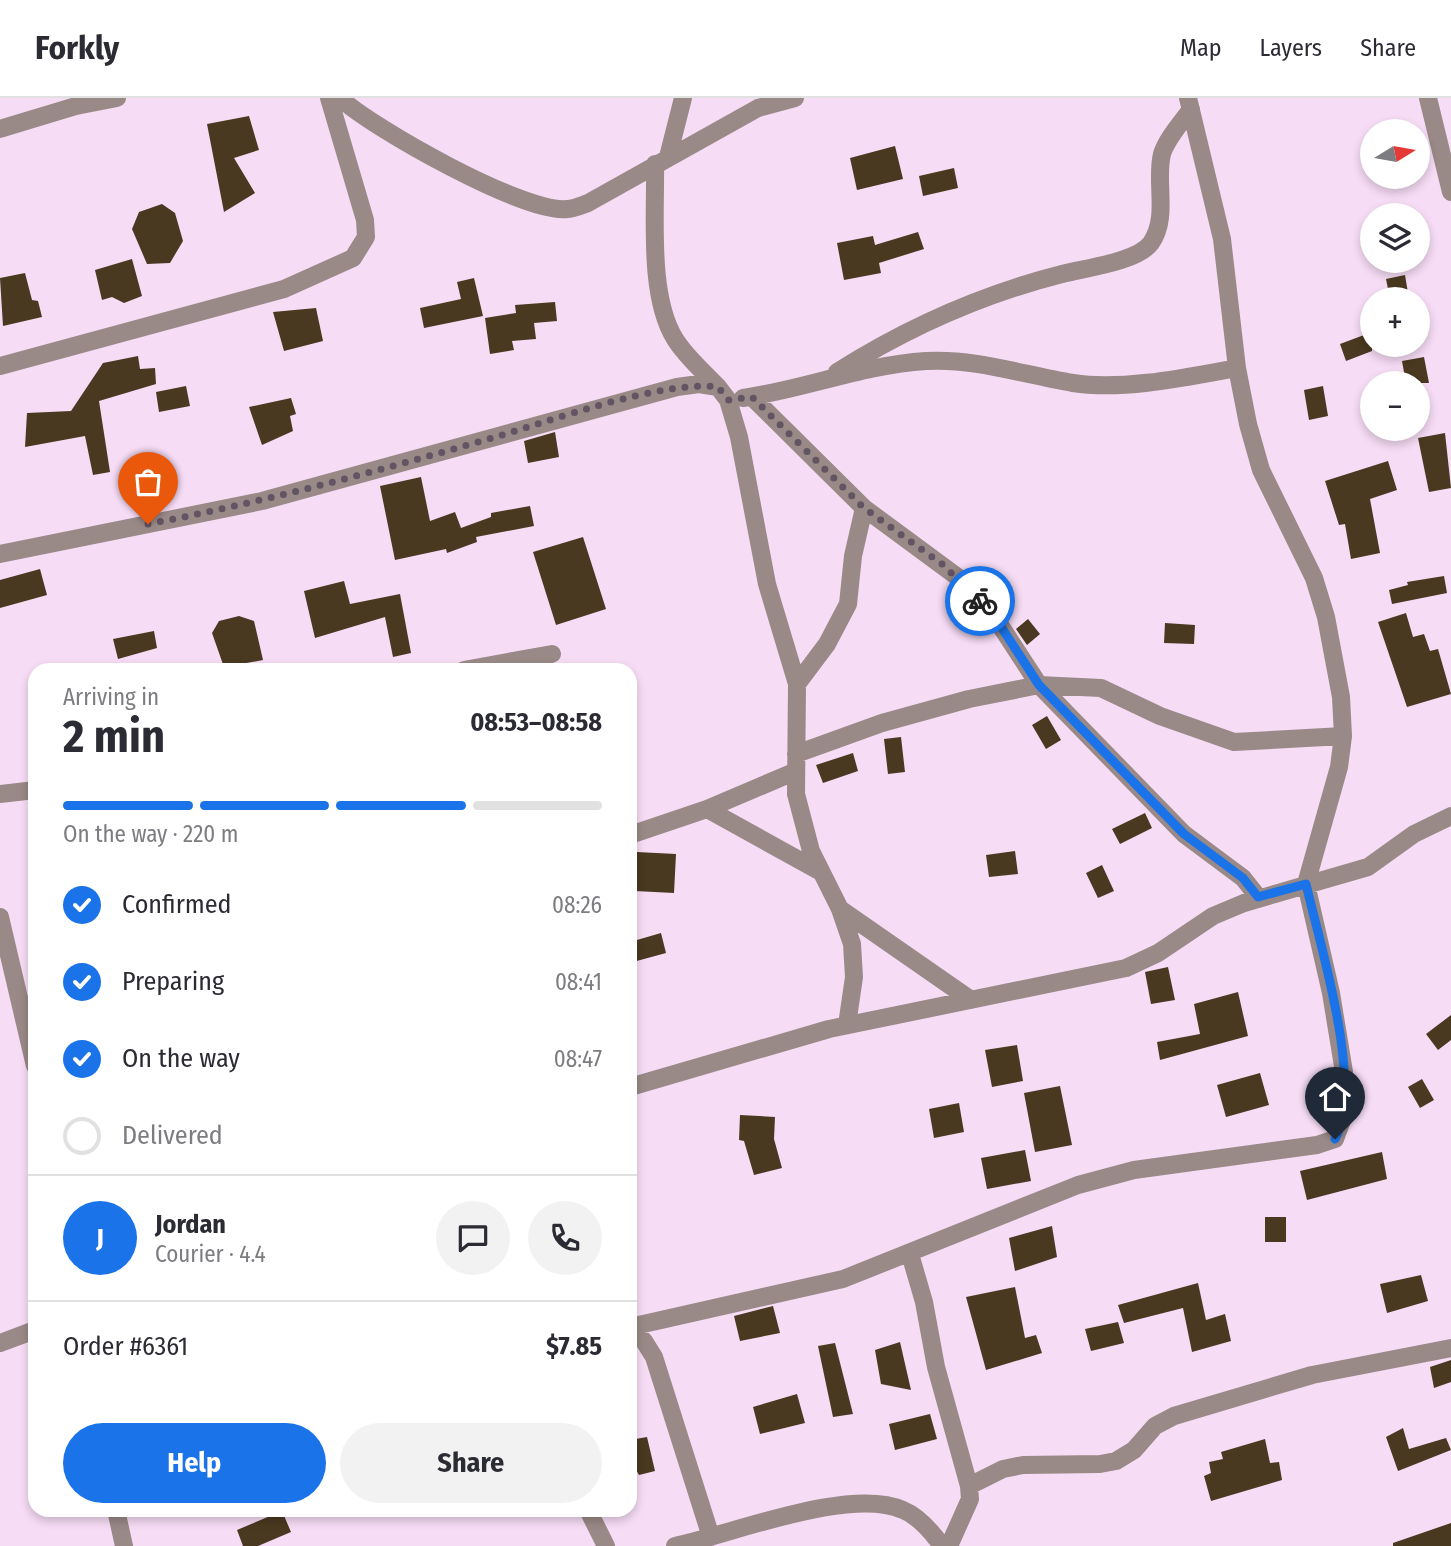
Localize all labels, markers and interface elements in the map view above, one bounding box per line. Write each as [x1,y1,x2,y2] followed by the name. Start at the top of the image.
[35,28,119,68] text: Forkly
[1180,34,1222,62] text: Map
[1260,34,1322,62] text: Layers
[1360,34,1416,62] text: Share
[1360,119,1430,189] north arrow
[1360,119,1430,441] map controls
[1360,203,1430,273] button: layers
[1360,287,1430,357] button: +
[1360,371,1430,441] button: −
[118,452,178,524] pin
[129,463,167,501] icon: bag
[945,566,1015,636] courier
[961,582,999,620] icon: bike
[63,683,159,711] text: Arriving in
[470,707,602,738] text: 08:53–08:58
[63,709,165,764] text: 2 min
[63,820,238,848] text: On the way · 220 m
[63,886,101,924] icon: check
[122,889,232,920] text: Confirmed
[552,891,602,919] text: 08:26
[63,963,101,1001] icon: check
[122,966,224,997] text: Preparing
[555,968,602,996] text: 08:41
[63,1040,101,1078] icon: check
[122,1043,240,1074] text: On the way
[554,1045,602,1073] text: 08:47
[1305,1067,1365,1139] pin
[1316,1078,1354,1116] icon: home
[122,1120,223,1151] text: Delivered
[436,1201,510,1275] button: chat
[528,1201,602,1275] button: phone
[155,1209,226,1240] text: Jordan
[96,1223,104,1254] text: J
[155,1240,266,1268] text: Courier · 4.4
[63,1331,188,1362] text: Order #6361
[546,1331,602,1362] text: $7.85
[63,1423,326,1503] button: Help
[340,1423,602,1503] button: Share

